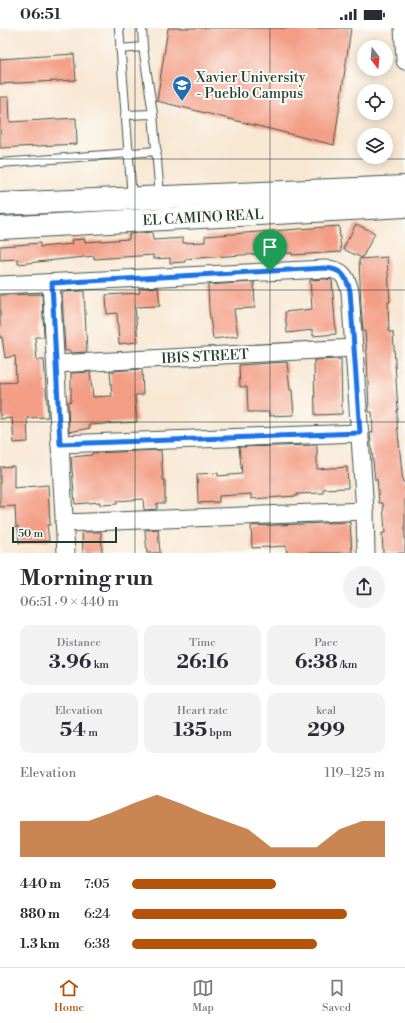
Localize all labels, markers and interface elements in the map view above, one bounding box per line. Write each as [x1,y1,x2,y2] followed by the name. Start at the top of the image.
[20,5,61,24] text: 06:51
[357,40,393,76] north arrow
[357,40,393,164] map controls
[195,69,306,103] place label: Xavier University - Pueblo Campus
[171,74,193,102] school or university icon: Xavier University - Pueblo Campus
[357,84,393,120] button: locate
[357,128,393,164] button: layers
[142,206,264,230] street label: EL CAMINO REAL
[253,230,287,271] pin
[259,236,281,258] icon: arrive
[161,346,250,368] street label: IBIS STREET
[12,525,117,544] scale bar
[18,527,43,541] text: 50 m
[20,565,153,592] text: Morning run
[343,566,385,608] button: share
[20,594,119,610] text: 06:51 · 9 × 440 m
[57,636,101,650] text: Distance
[189,636,216,650] text: Time
[314,636,338,650] text: Pace
[49,650,91,675] text: 3.96
[176,650,229,675] text: 26:16
[295,650,338,675] text: 6:38
[91,658,109,672] text: km
[338,658,357,672] text: /km
[55,704,103,718] text: Elevation
[177,704,228,718] text: Heart rate
[316,704,336,718] text: kcal
[60,718,86,743] text: 54
[173,718,207,743] text: 135
[307,718,345,743] text: 299
[86,726,98,740] text: m
[207,726,232,740] text: bpm
[20,765,76,781] text: Elevation
[324,765,385,781] text: 119–125 m
[20,876,61,892] text: 440 m
[84,876,109,892] text: 7:05
[20,906,60,922] text: 880 m
[84,906,110,922] text: 6:24
[20,936,60,952] text: 1.3 km
[84,936,110,952] text: 6:38
[54,977,84,1015] tab: Home
[192,977,214,1015] tab: Map
[322,977,351,1015] tab: Saved

